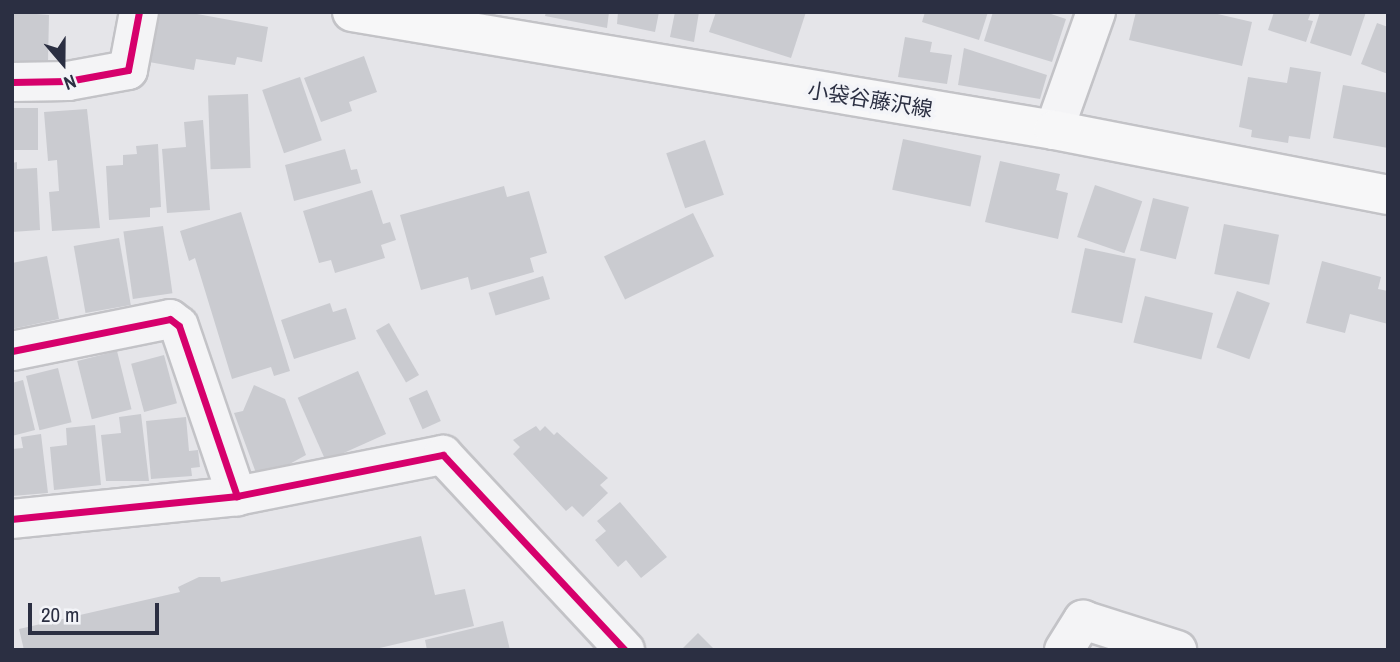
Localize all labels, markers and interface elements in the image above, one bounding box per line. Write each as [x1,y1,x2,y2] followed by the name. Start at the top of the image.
[28,28,98,98] north arrow
[60,69,80,97] text: N
[806,78,934,122] street label: 小袋谷藤沢線
[32,588,163,632] scale bar
[41,600,79,629] text: 20 m

